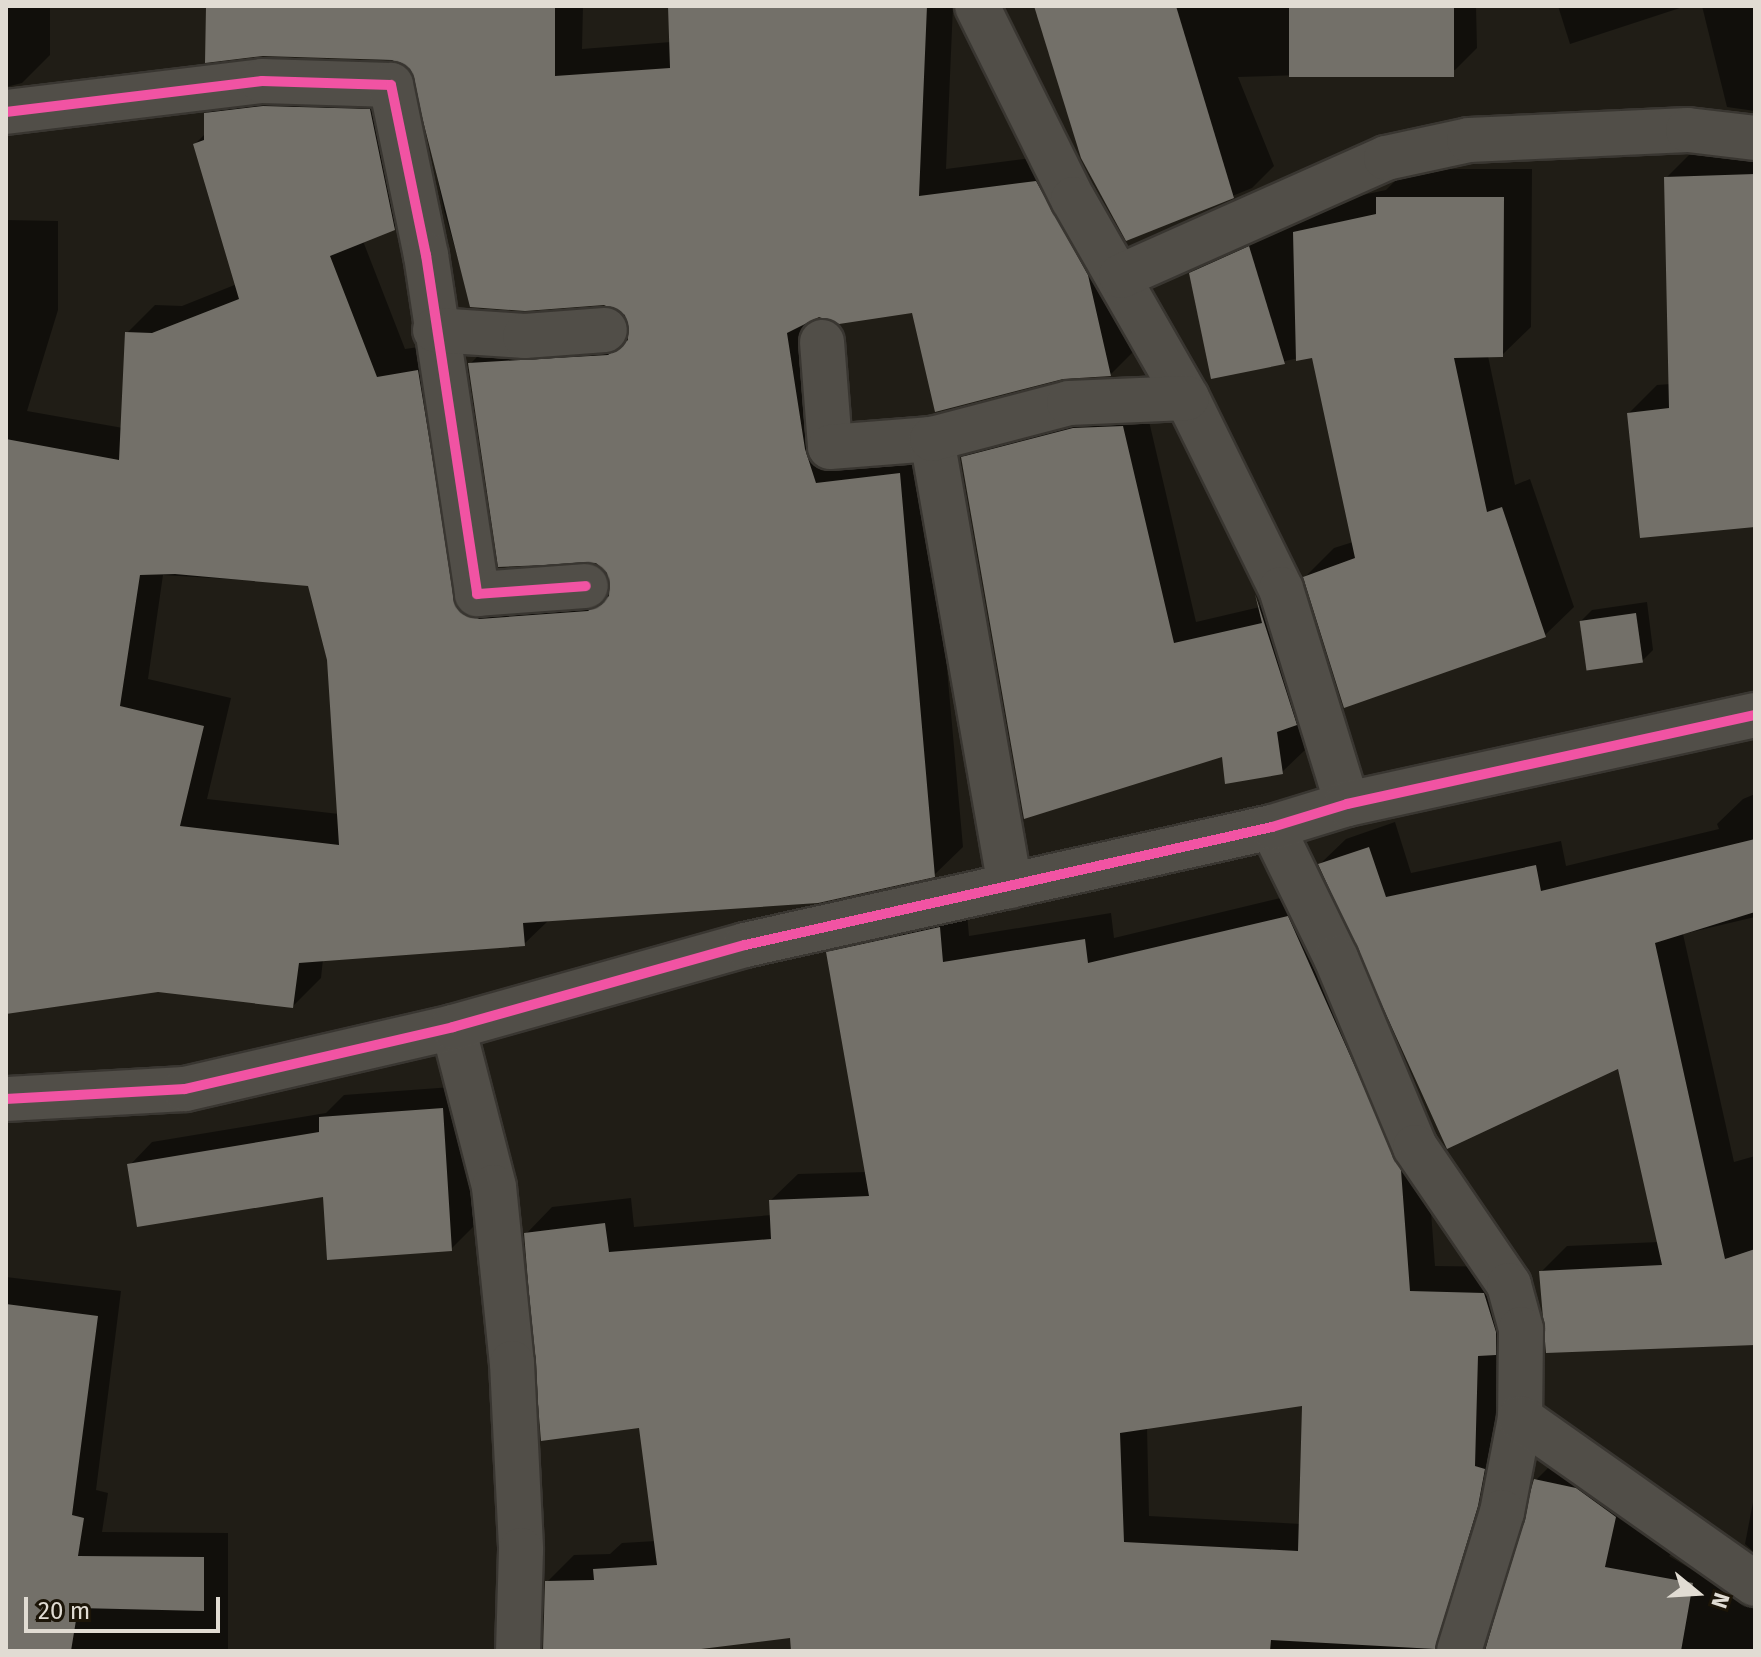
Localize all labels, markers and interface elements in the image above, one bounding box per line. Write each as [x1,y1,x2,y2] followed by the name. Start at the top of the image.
[1657,1553,1737,1633] north arrow
[28,1581,224,1631] scale bar
[1705,1589,1735,1612] text: N
[38,1597,90,1625] text: 20 m

